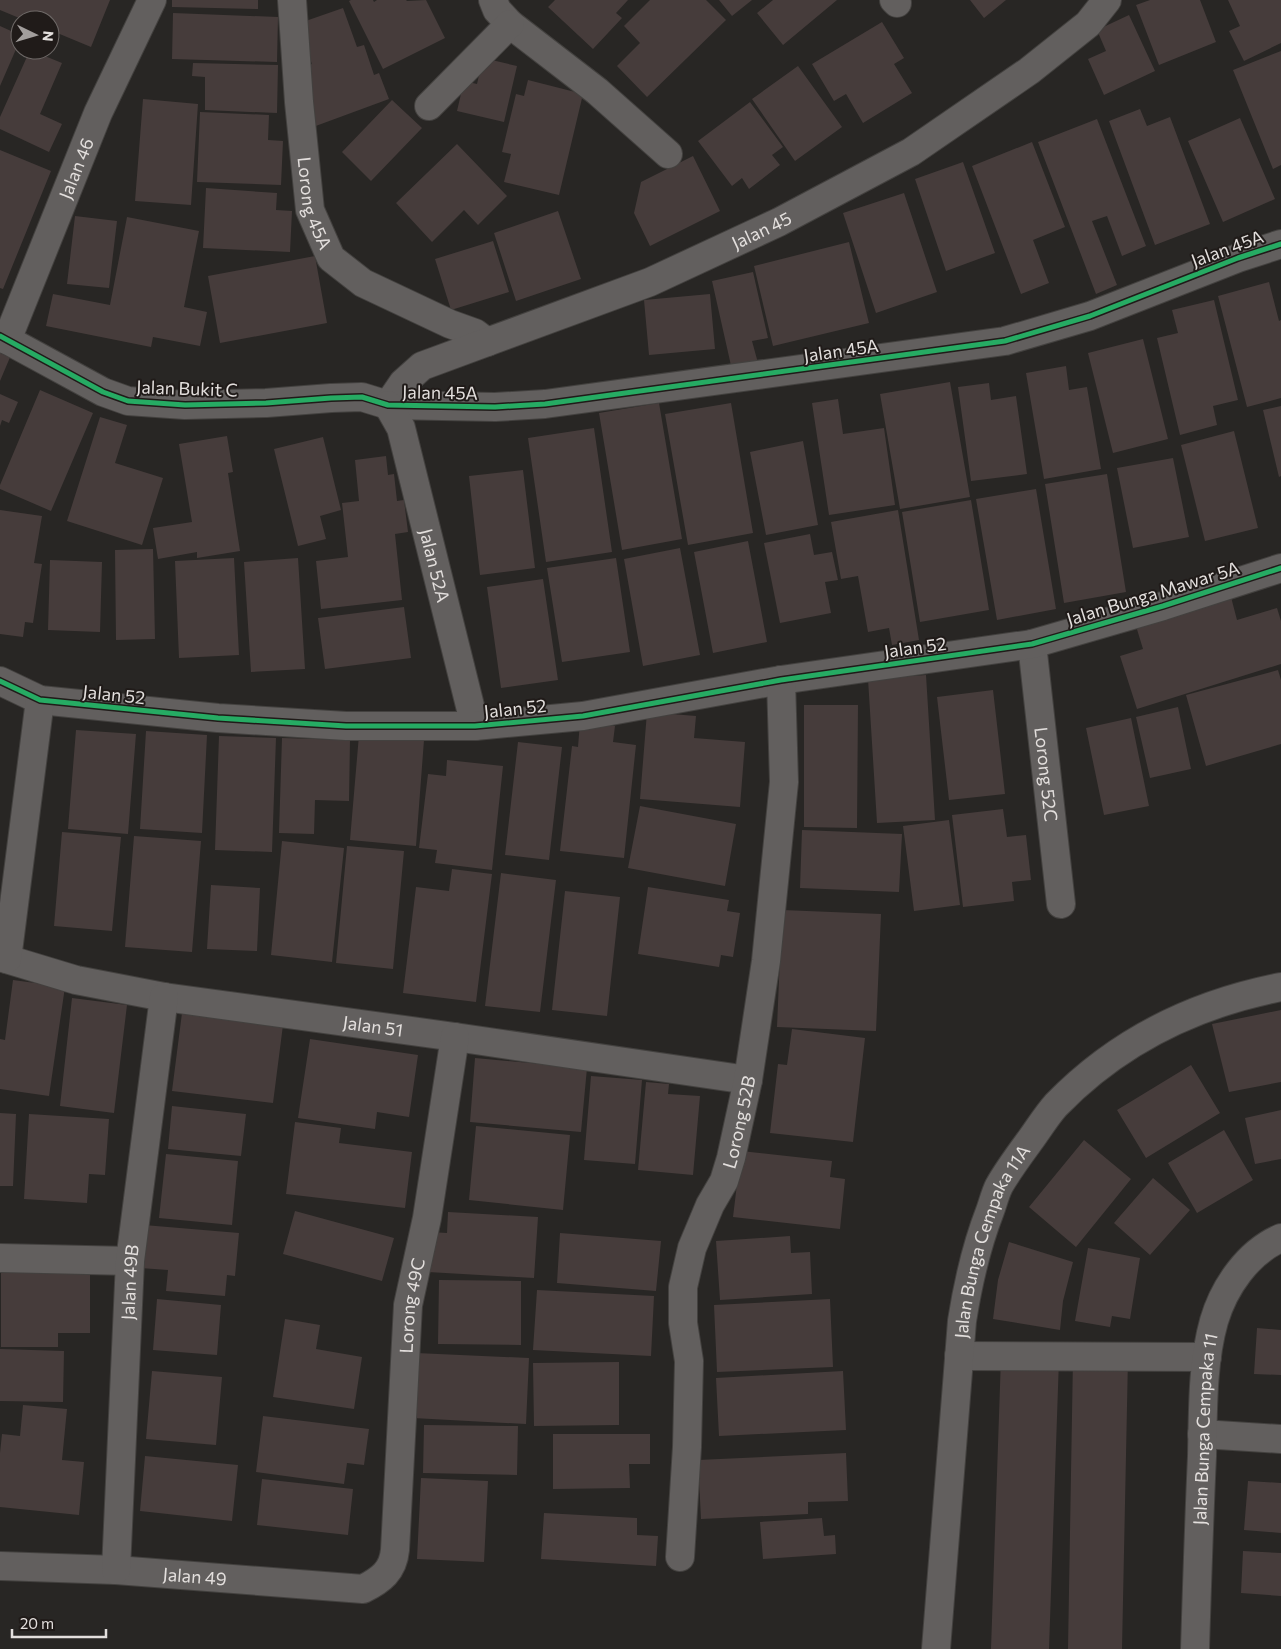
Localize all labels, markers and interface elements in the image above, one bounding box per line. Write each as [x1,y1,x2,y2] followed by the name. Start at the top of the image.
[10,10,60,60] north arrow
[40,30,57,42] text: N
[54,134,98,202] street label: Jalan 46
[294,156,337,253] street label: Lorong 45A
[728,206,795,254] street label: Jalan 45
[1188,225,1266,271] street label: Jalan 45A
[802,334,880,366] street label: Jalan 45A
[136,375,238,401] street label: Jalan Bukit C
[402,380,478,404] street label: Jalan 45A
[415,526,455,605] street label: Jalan 52A
[1064,556,1242,630] street label: Jalan Bunga Mawar 5A
[882,632,948,662] street label: Jalan 52
[82,680,146,708] street label: Jalan 52
[483,694,547,722] street label: Jalan 52
[1030,726,1063,823] street label: Lorong 52C
[342,1011,404,1041] street label: Jalan 51
[717,1074,760,1171] street label: Lorong 52B
[950,1140,1034,1339] street label: Jalan Bunga Cempaka 11A
[116,1243,143,1321] street label: Jalan 49B
[394,1256,429,1354] street label: Lorong 49C
[1188,1331,1222,1526] street label: Jalan Bunga Cempaka 11
[162,1563,228,1589] street label: Jalan 49
[12,1606,106,1638] scale bar
[20,1614,54,1632] text: 20 m

